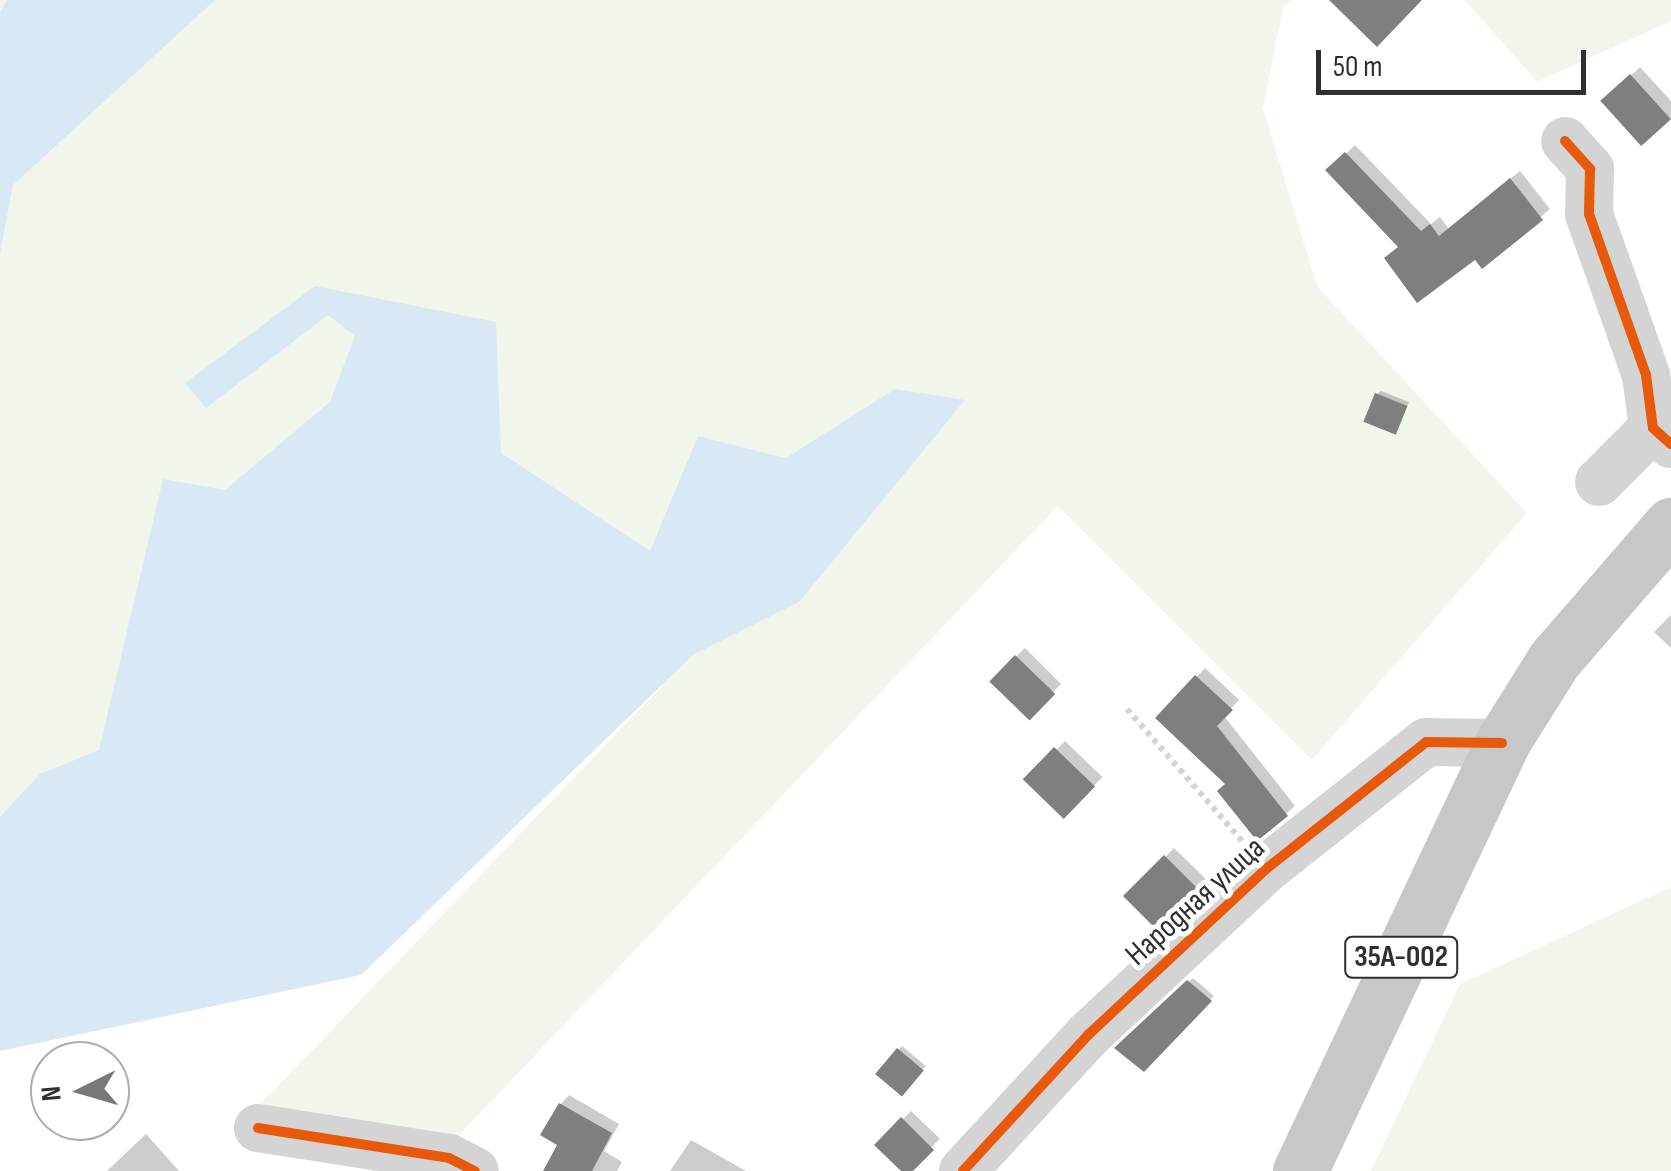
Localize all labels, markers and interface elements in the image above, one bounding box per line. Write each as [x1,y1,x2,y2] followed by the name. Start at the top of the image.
[1321,30,1591,92] scale bar
[1333,49,1382,85] text: 50 m
[1118,829,1274,975] street label: Народная улица
[1344,932,1458,982] road number: 35А-002
[30,1041,130,1141] north arrow
[35,1085,69,1102] text: N

